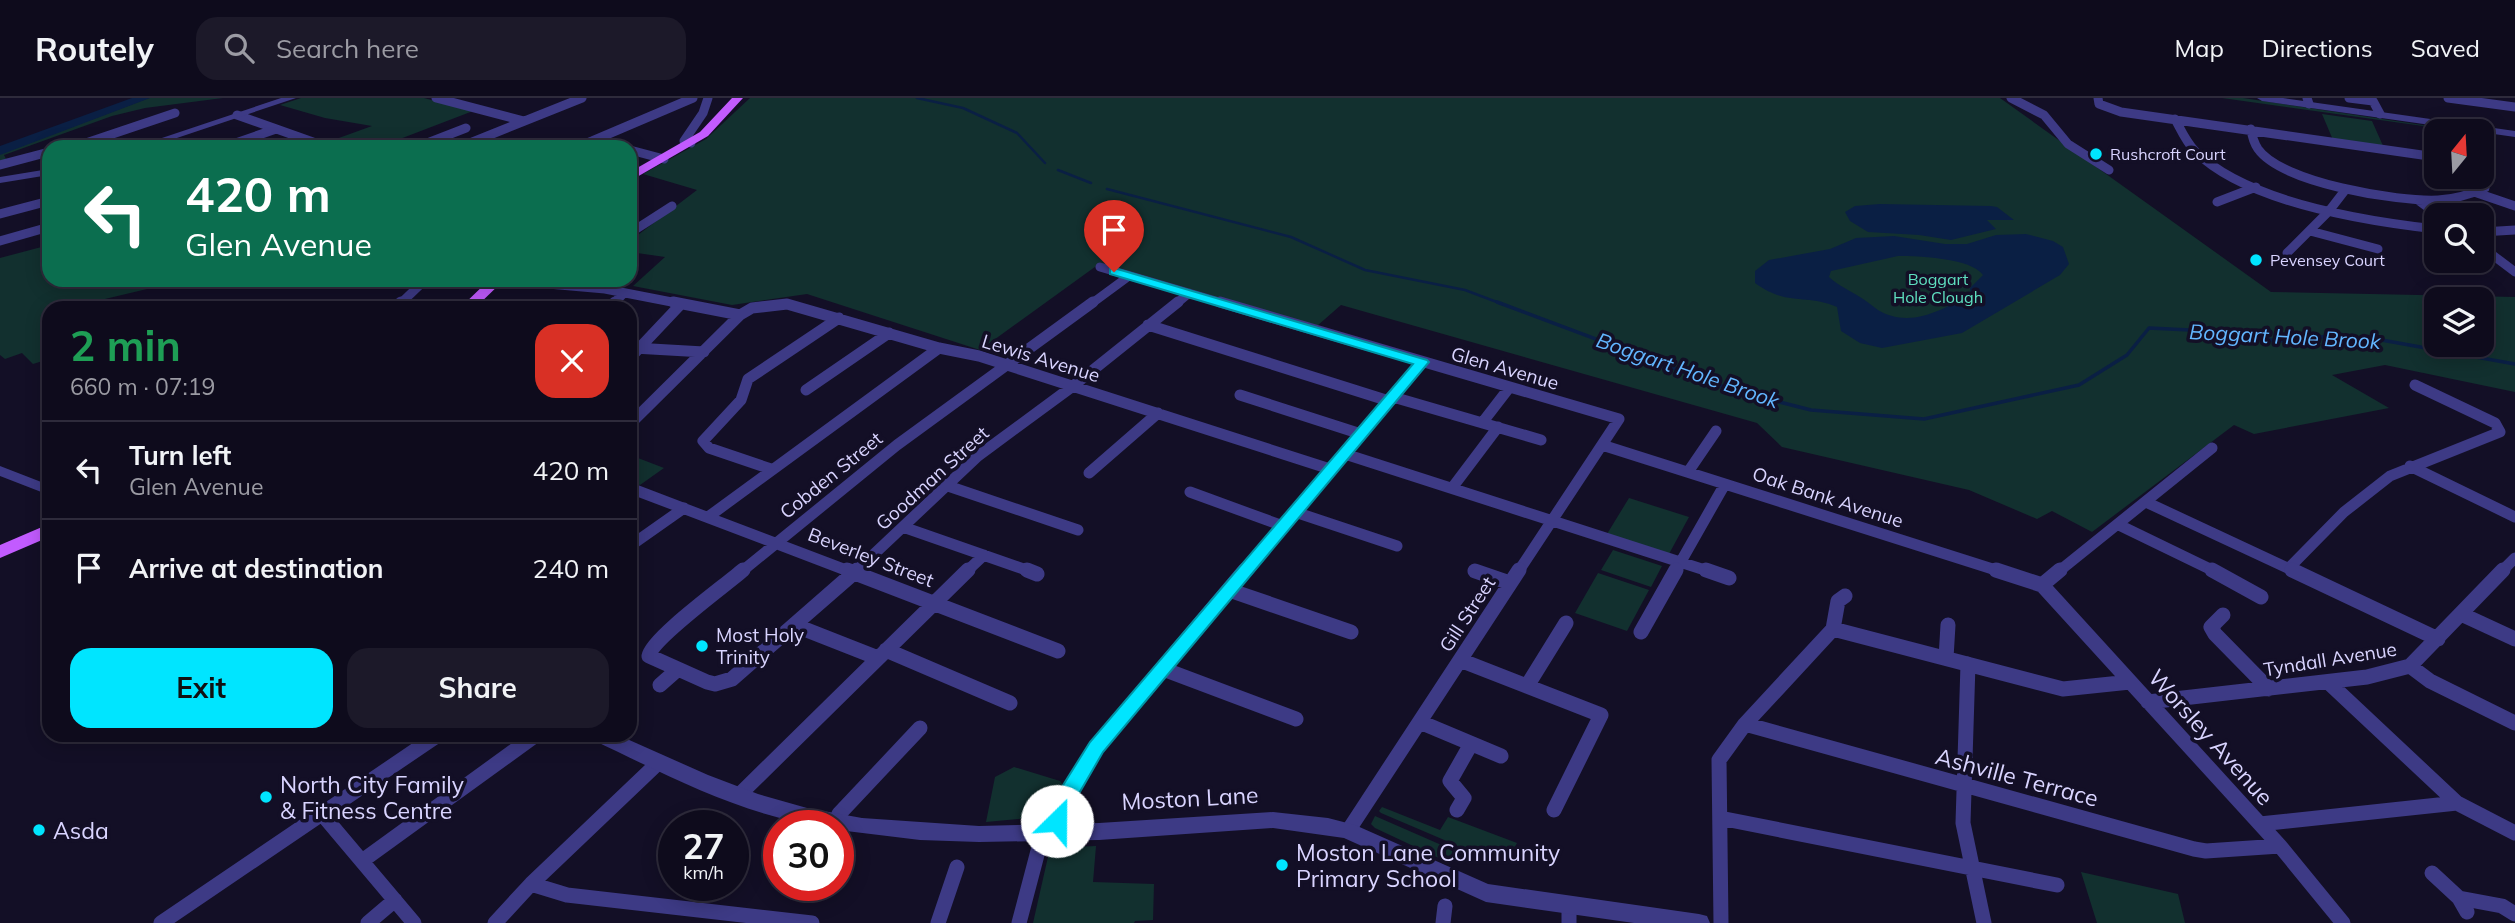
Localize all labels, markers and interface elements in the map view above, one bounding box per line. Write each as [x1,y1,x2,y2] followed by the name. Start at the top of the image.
[196,17,686,80] search box
[35,28,154,69] text: Routely
[220,29,258,67] icon: search
[276,32,419,65] text: Search here
[2174,33,2224,63] text: Map
[2262,33,2373,63] text: Directions
[2411,33,2480,63] text: Saved
[2424,119,2494,189] north arrow
[2424,119,2494,357] map controls
[2110,144,2226,164] place label: Rushcroft Court
[2088,146,2104,162] marker: Rushcroft Court
[185,163,331,224] text: 420 m
[70,168,161,259] icon: left
[1084,200,1144,272] pin
[2424,203,2494,273] button: search
[1095,211,1133,249] icon: arrive
[185,224,372,264] text: Glen Avenue
[2270,250,2385,270] place label: Pevensey Court
[2248,252,2264,268] marker: Pevensey Court
[1893,269,1983,307] park label: Boggart Hole Clough
[2424,287,2494,357] button: layers
[2189,318,2383,354] water label: Boggart Hole Brook
[70,319,181,372] text: 2 min
[535,324,609,398] button: close
[1593,326,1784,414] water label: Boggart Hole Brook
[979,329,1103,387] street label: Lewis Avenue
[1448,341,1562,395] street label: Glen Avenue
[70,372,215,401] text: 660 m · 07:19
[871,421,994,535] street label: Goodman Street
[775,426,887,524] street label: Cobden Street
[129,439,231,472] text: Turn left
[70,451,108,489] icon: left
[533,454,609,487] text: 420 m
[1750,461,1906,533] street label: Oak Bank Avenue
[129,472,263,501] text: Glen Avenue
[805,522,938,592] street label: Beverley Street
[70,549,108,587] icon: arrive
[129,552,384,585] text: Arrive at destination
[533,552,609,585] text: 240 m
[1434,572,1500,656] street label: Gill Street
[716,623,804,669] place label: Most Holy Trinity
[2262,637,2398,681] street label: Tyndall Avenue
[694,638,710,654] marker: Most Holy Trinity
[70,648,333,728] button: Exit
[347,648,609,728] button: Share
[2142,663,2280,811] street label: Worsley Avenue
[1932,741,2102,813] street label: Ashville Terrace
[280,770,464,825] place label: North City Family & Fitness Centre
[1121,780,1259,816] street label: Moston Lane
[1020,784,1094,858] position arrow
[258,789,274,805] marker: North City Family & Fitness Centre
[763,810,854,901] speed limit sign: 30
[53,816,109,845] place label: Asda
[31,822,47,838] marker: Asda
[682,824,725,868] text: 27
[1296,838,1560,893] place label: Moston Lane Community Primary School
[1274,857,1290,873] marker: Moston Lane Community Primary School
[683,861,724,884] text: km/h

